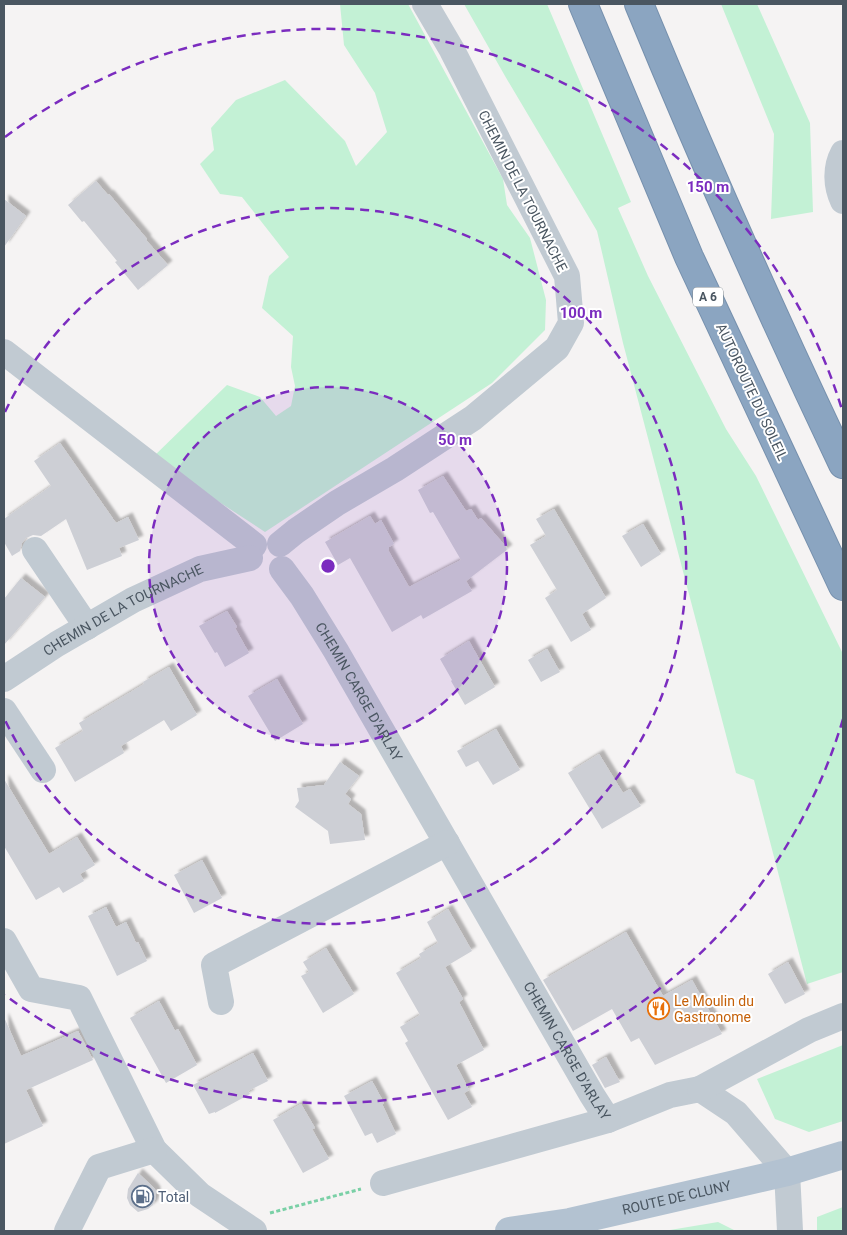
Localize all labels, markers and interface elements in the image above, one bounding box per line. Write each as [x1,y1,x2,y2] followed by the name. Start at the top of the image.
[475,108,571,274] street label: CHEMIN DE LA TOURNACHE
[687,178,729,196] text: 150 m
[693,288,723,306] road number: A 6
[560,304,602,322] text: 100 m
[713,321,791,464] street label: AUTOROUTE DU SOLEIL
[438,431,472,449] text: 50 m
[319,557,337,575] centre of rings
[40,561,206,659] street label: CHEMIN DE LA TOURNACHE
[312,619,406,764] street label: CHEMIN CARGE D'ARLAY
[520,979,614,1123] street label: CHEMIN CARGE D'ARLAY
[674,993,754,1025] place label: Le Moulin du Gastronome
[646,997,670,1021] restaurant icon: Le Moulin du Gastronome
[620,1177,733,1218] street label: ROUTE DE CLUNY
[130,1185,154,1209] fuel station icon: Total
[158,1189,189,1205] place label: Total

